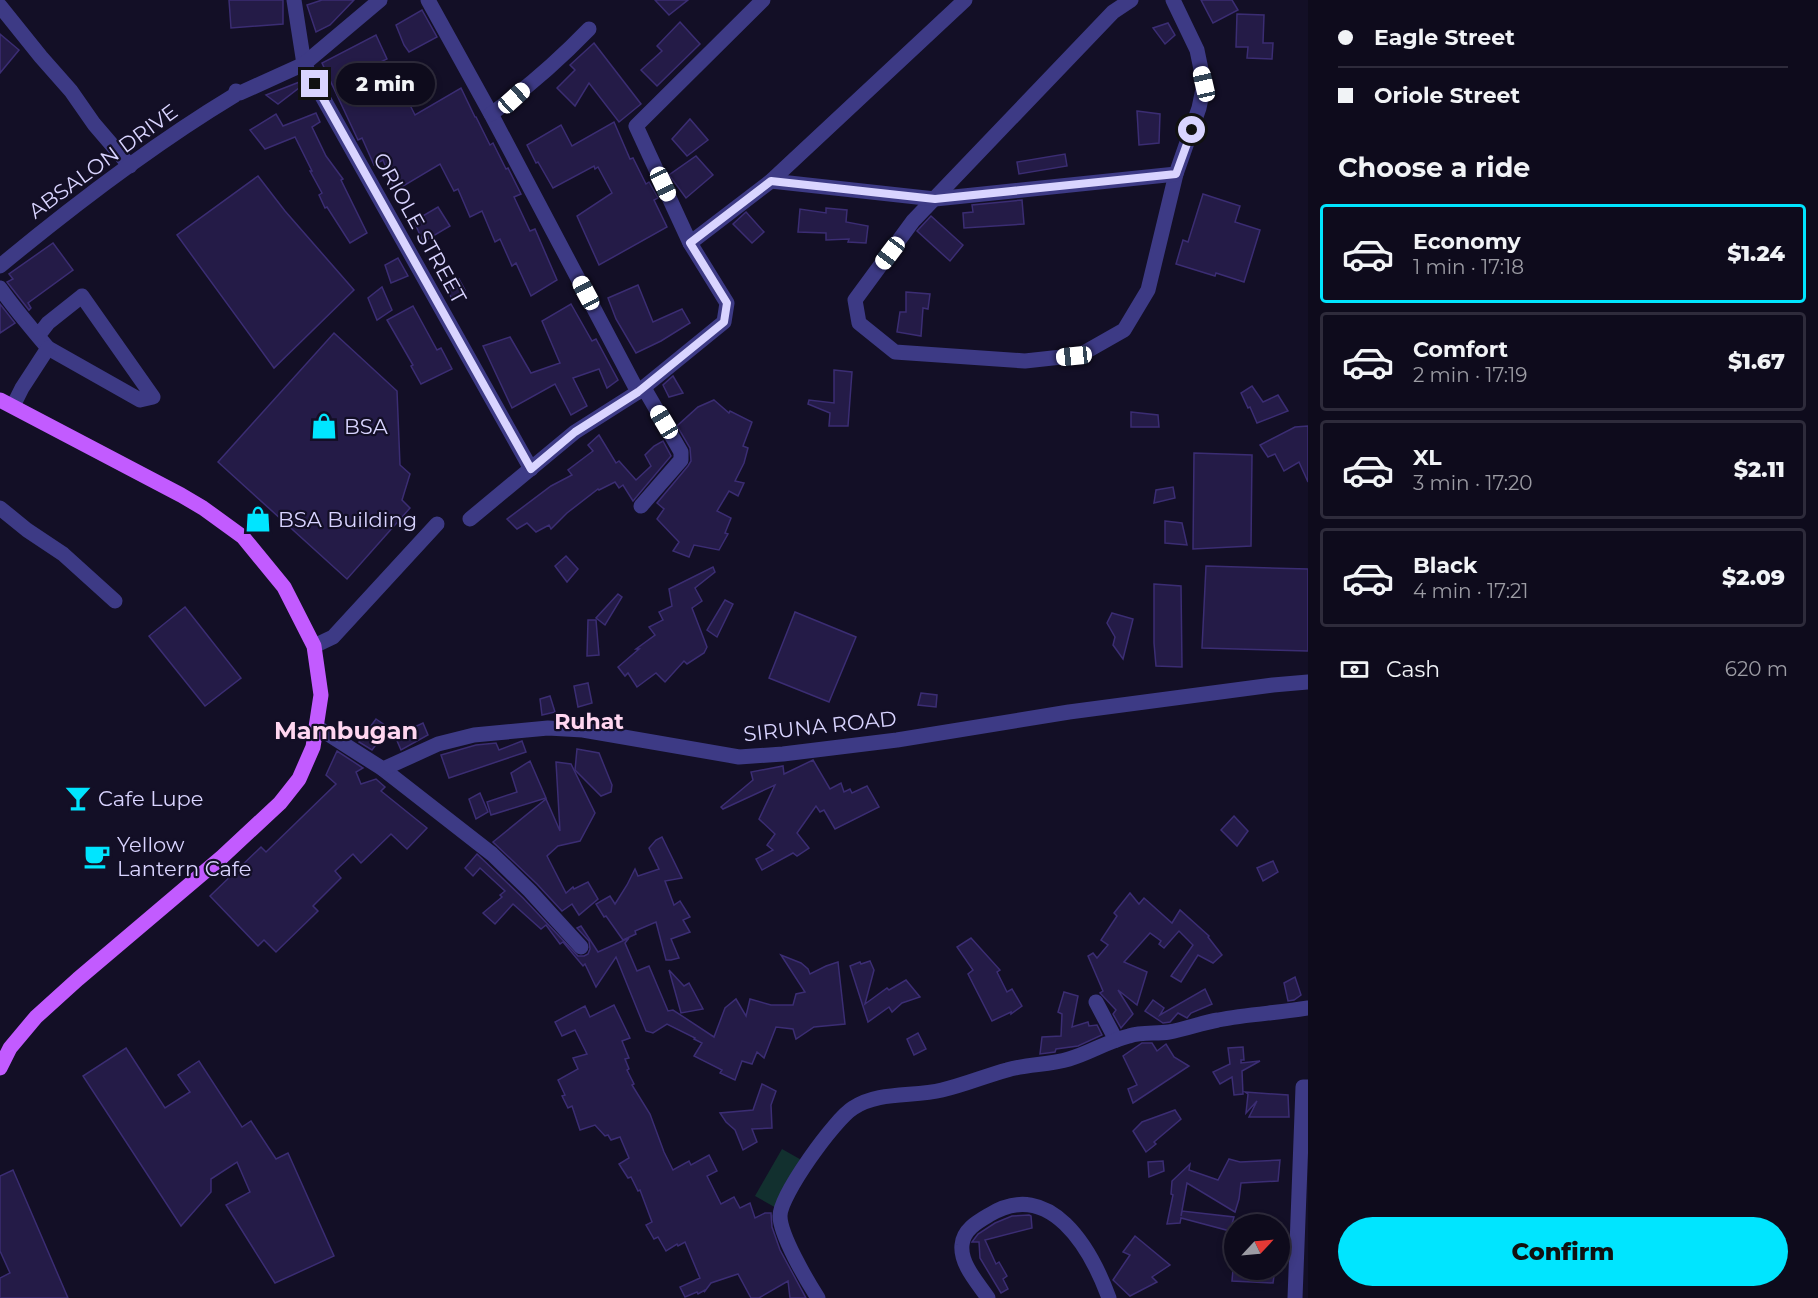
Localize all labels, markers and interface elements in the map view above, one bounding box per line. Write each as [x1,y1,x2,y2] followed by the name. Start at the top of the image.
[1374,24,1515,51] text: Eagle Street
[336,63,435,105] callout: 2 min
[1191,64,1217,104] car
[301,70,328,97] route end
[356,72,415,96] text: 2 min
[495,79,533,117] car
[1374,82,1520,109] text: Oriole Street
[24,99,182,223] street label: ABSALON DRIVE
[1178,116,1205,143] route start
[368,148,472,308] street label: ORIOLE STREET
[1338,151,1530,184] text: Choose a ride
[647,164,679,204] car
[1341,227,1395,281] icon: car
[1413,228,1521,255] text: Economy
[872,233,908,273] car
[1727,240,1785,267] text: $1.24
[1413,255,1524,279] text: 1 min · 17:18
[570,273,602,313] car
[1341,335,1395,389] icon: car
[1413,336,1508,363] text: Comfort
[1055,345,1093,367] car
[1728,348,1785,375] text: $1.67
[1413,363,1527,387] text: 2 min · 17:19
[647,402,681,442] car
[309,411,339,441] shop icon: BSA
[344,414,389,439] place label: BSA
[1341,443,1395,497] icon: car
[1413,444,1442,471] text: XL
[1734,456,1785,483] text: $2.11
[1413,471,1533,495] text: 3 min · 17:20
[243,504,273,534] shop icon: BSA Building
[278,507,417,532] place label: BSA Building
[1341,551,1395,605] icon: car
[1413,552,1477,579] text: Black
[1722,564,1785,591] text: $2.09
[1413,579,1529,603] text: 4 min · 17:21
[1338,653,1371,686] icon: cash
[1386,656,1440,683] text: Cash
[1725,657,1788,681] text: 620 m
[742,706,898,746] street label: SIRUNA ROAD
[554,708,624,735] district label: Ruhat
[274,716,418,745] district label: Mambugan
[63,783,93,813] bar icon: Cafe Lupe
[98,786,203,811] place label: Cafe Lupe
[117,832,251,881] place label: Yellow Lantern Cafe
[82,841,112,871] cafe icon: Yellow Lantern Cafe
[1224,1214,1290,1280] north arrow
[1224,1214,1290,1280] map controls
[1338,1217,1788,1286] button: Confirm

